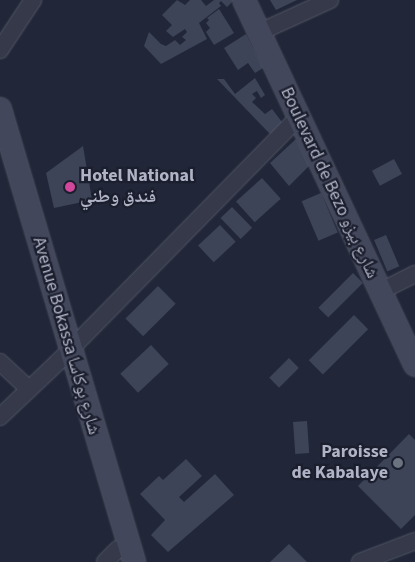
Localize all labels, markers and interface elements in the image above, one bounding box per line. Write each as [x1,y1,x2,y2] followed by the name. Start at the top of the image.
[275,84,383,282] street label: Boulevard de Bezo شارع بيزو
[80,166,194,208] place label: Hotel National فندق وطني
[64,181,76,193] marker: Hotel National فندق وطني
[27,235,105,437] street label: Avenue Bokassa شارع بوكاسا
[291,442,388,484] place label: Paroisse de Kabalaye
[392,457,404,469] marker: Paroisse de Kabalaye

